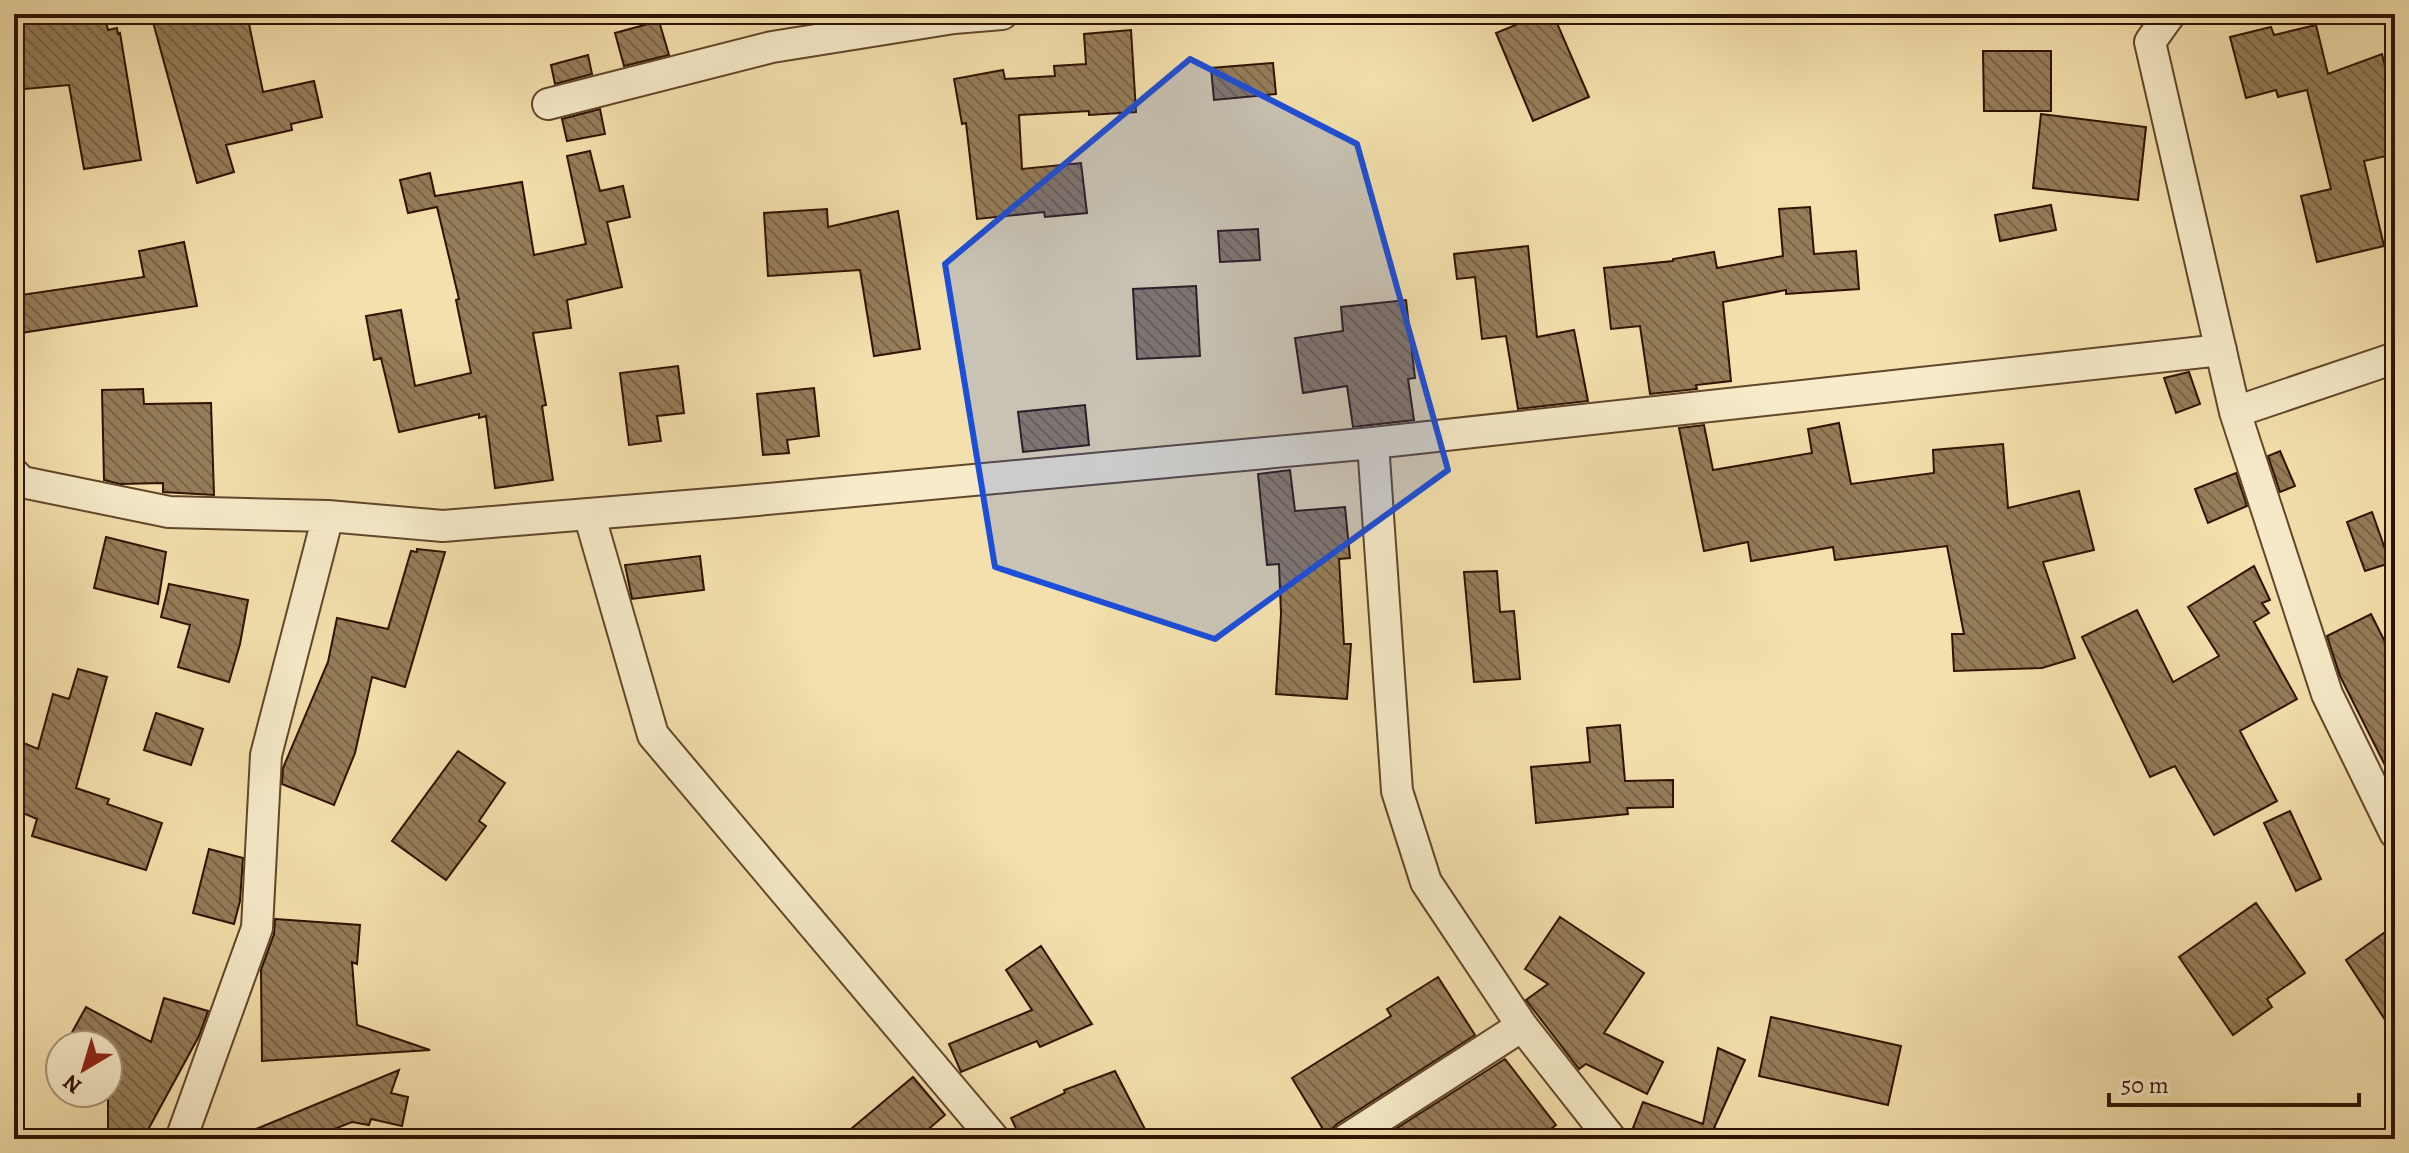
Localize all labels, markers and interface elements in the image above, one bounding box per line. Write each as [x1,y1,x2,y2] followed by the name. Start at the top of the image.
[44,1029,124,1109] north arrow
[2109,1057,2359,1107] scale bar
[57,1067,88,1101] text: N
[2121,1069,2169,1101] text: 50 m

